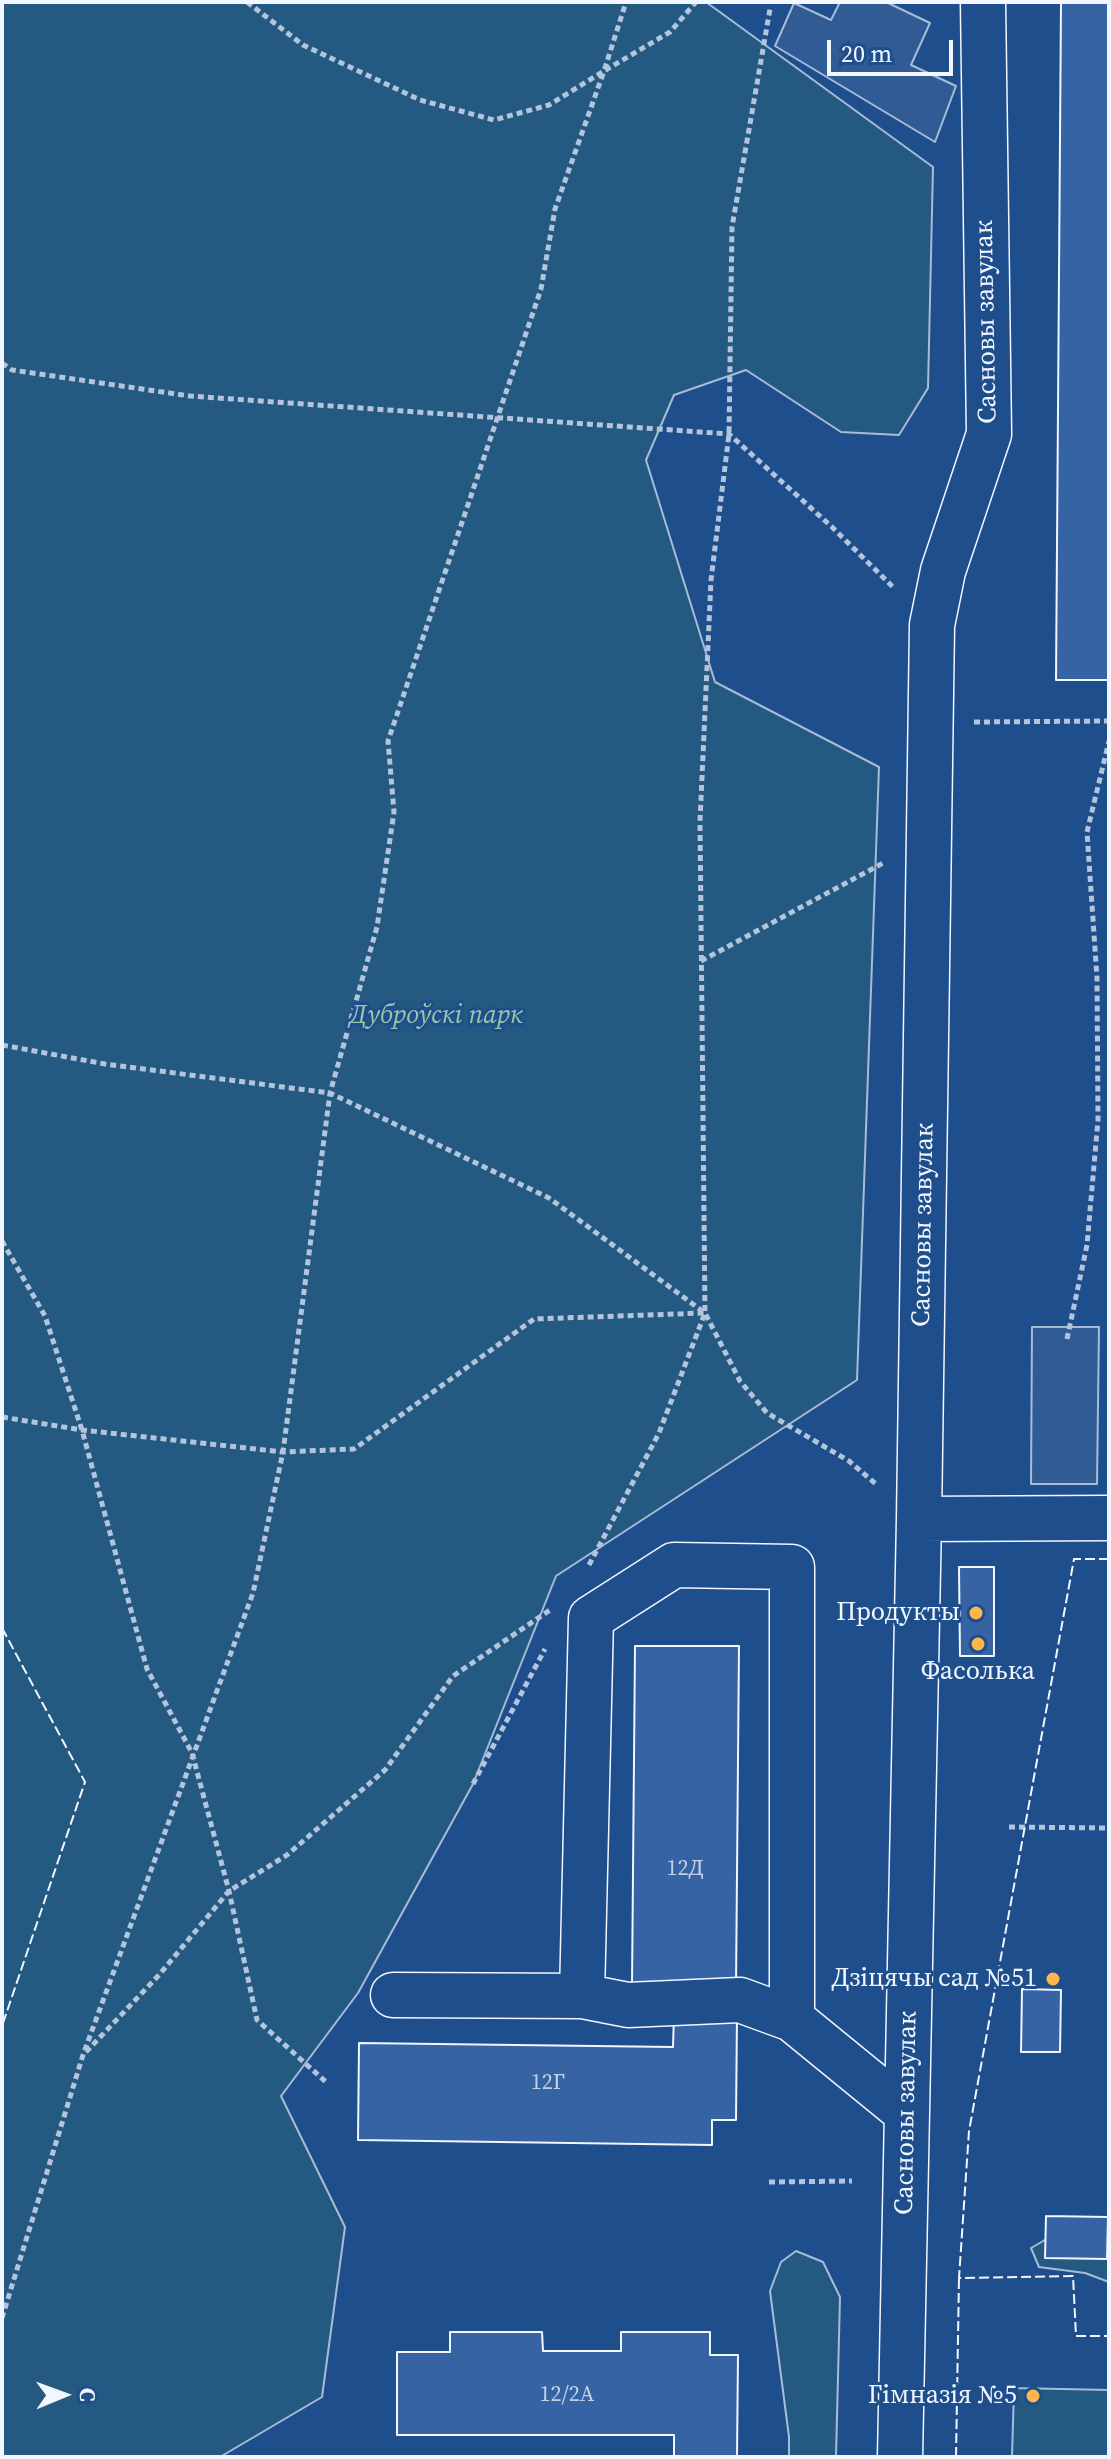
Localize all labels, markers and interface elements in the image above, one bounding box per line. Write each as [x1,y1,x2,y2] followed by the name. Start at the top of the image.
[831,24,957,74] scale bar
[841,37,892,70] text: 20 m
[970,220,1004,424] street label: Сасновы завулак
[349,1000,523,1032] park label: Дуброўскі парк
[907,1123,941,1327] street label: Сасновы завулак
[836,1597,960,1629] place label: Продукты
[967,1604,985,1622] marker: Продукты
[969,1635,987,1653] marker: Фасолька
[921,1656,1035,1688] place label: Фасолька
[666,1856,704,1882] house number: 12Д
[831,1963,1037,1995] place label: Дзіцячы сад №51
[1044,1970,1062,1988] marker: Дзіцячы сад №51
[890,2011,924,2215] street label: Сасновы завулак
[531,2070,565,2096] house number: 12Г
[24,2355,104,2435] north arrow
[868,2380,1017,2412] place label: Гімназія №5
[540,2382,594,2408] house number: 12/2А
[73,2387,103,2402] text: С
[1024,2387,1042,2405] marker: Гімназія №5

